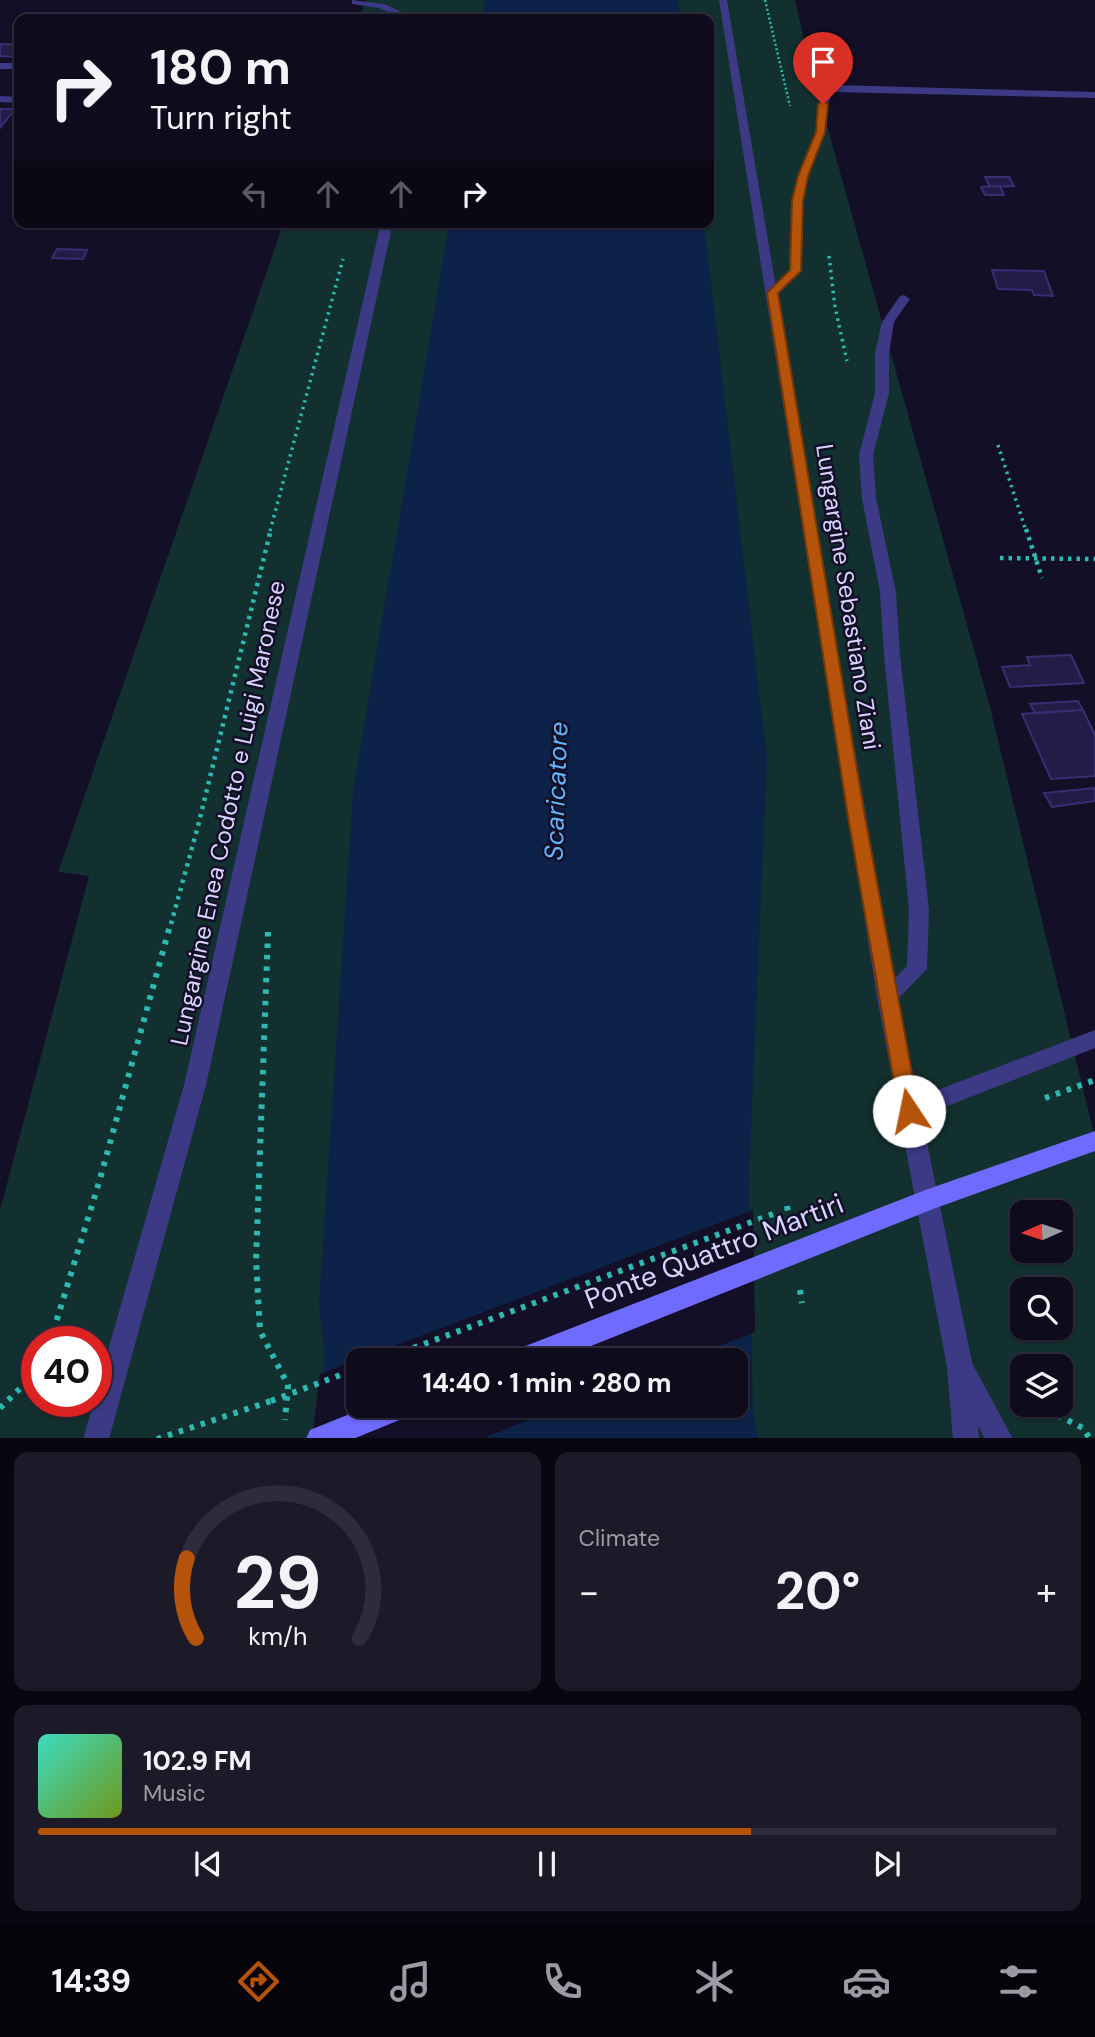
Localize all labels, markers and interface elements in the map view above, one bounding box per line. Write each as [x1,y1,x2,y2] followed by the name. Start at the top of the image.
[793,32,853,104] pin
[150,35,291,99] text: 180 m
[35,42,126,133] icon: right
[804,43,842,81] icon: arrive
[150,97,292,139] text: Turn right
[236,175,274,213] icon: left
[309,175,347,213] icon: ahead
[382,175,420,213] icon: ahead
[455,175,493,213] icon: right
[809,442,888,752] street label: Lungargine Sebastiano Ziani
[163,578,292,1048] street label: Lungargine Enea Codotto e Luigi Maronese
[537,721,575,861] water label: Scaricatore
[872,1074,946,1148] position arrow
[579,1185,849,1318] street label: Ponte Quattro Martiri
[1010,1200,1073,1264] north arrow
[1010,1200,1073,1417] map controls
[1010,1277,1073,1340] button: search
[21,1326,112,1417] speed limit sign: 40
[1010,1354,1073,1417] button: layers
[422,1366,672,1400] text: 14:40 · 1 min · 280 m
[579,1523,660,1553] text: Climate
[233,1536,321,1631] text: 29
[775,1557,860,1625] text: 20°
[579,1567,599,1617] text: −
[1036,1567,1057,1617] text: +
[248,1619,307,1652] text: km/h
[143,1744,252,1778] text: 102.9 FM
[143,1778,206,1808] text: Music
[189,1845,227,1883] icon: previous
[528,1845,566,1883] icon: pause
[868,1845,906,1883] icon: next
[234,1957,283,2006] icon: directions
[386,1957,435,2006] icon: music
[538,1957,587,2006] icon: phone
[690,1957,739,2006] icon: climate
[842,1957,891,2006] icon: car
[994,1957,1043,2006] icon: filters
[52,1960,131,2002] text: 14:39

